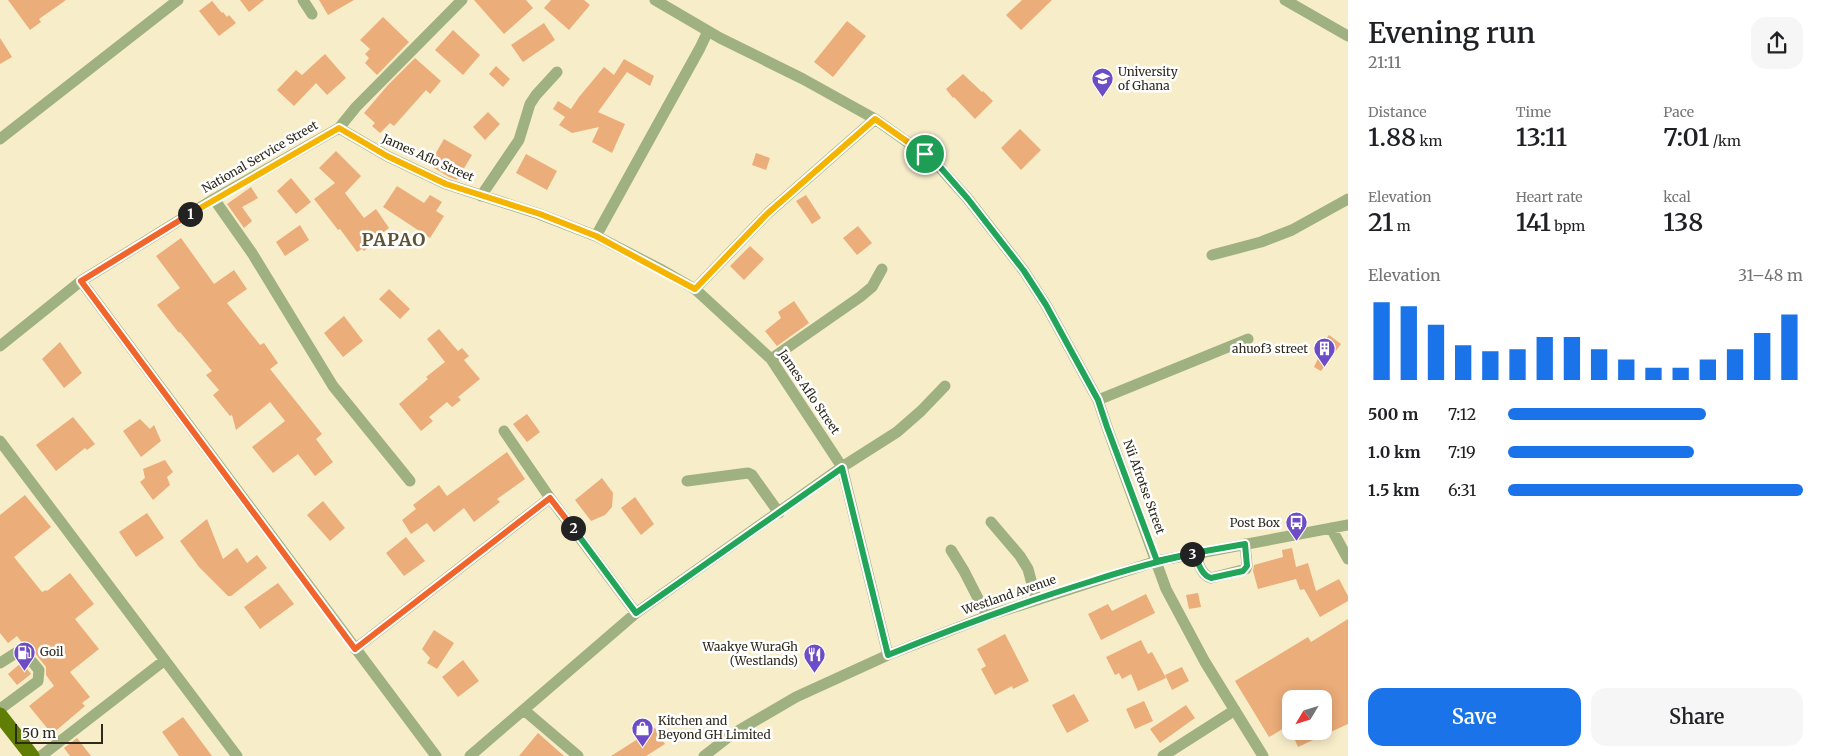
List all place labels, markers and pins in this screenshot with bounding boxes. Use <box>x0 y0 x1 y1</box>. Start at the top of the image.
place label: University of Ghana <box>1118 64 1178 93</box>
school or university icon: University of Ghana <box>1090 67 1114 98</box>
pin <box>904 133 946 175</box>
pin: 1 <box>178 202 202 226</box>
building icon: ahuof3 street <box>1312 337 1336 368</box>
place label: ahuof3 street <box>1232 341 1308 356</box>
bus stop icon: Post Box <box>1284 511 1308 542</box>
place label: Post Box <box>1230 515 1281 530</box>
pin: 2 <box>560 516 586 540</box>
pin: 3 <box>1180 542 1204 566</box>
place label: Waakye WuraGh (Westlands) <box>702 639 798 668</box>
fuel station icon: Goil <box>12 640 36 671</box>
restaurant icon: Waakye WuraGh (Westlands) <box>802 642 826 673</box>
place label: Goil <box>40 644 64 659</box>
place label: Kitchen and Beyond GH Limited <box>658 713 771 742</box>
shop icon: Kitchen and Beyond GH Limited <box>630 716 654 747</box>

